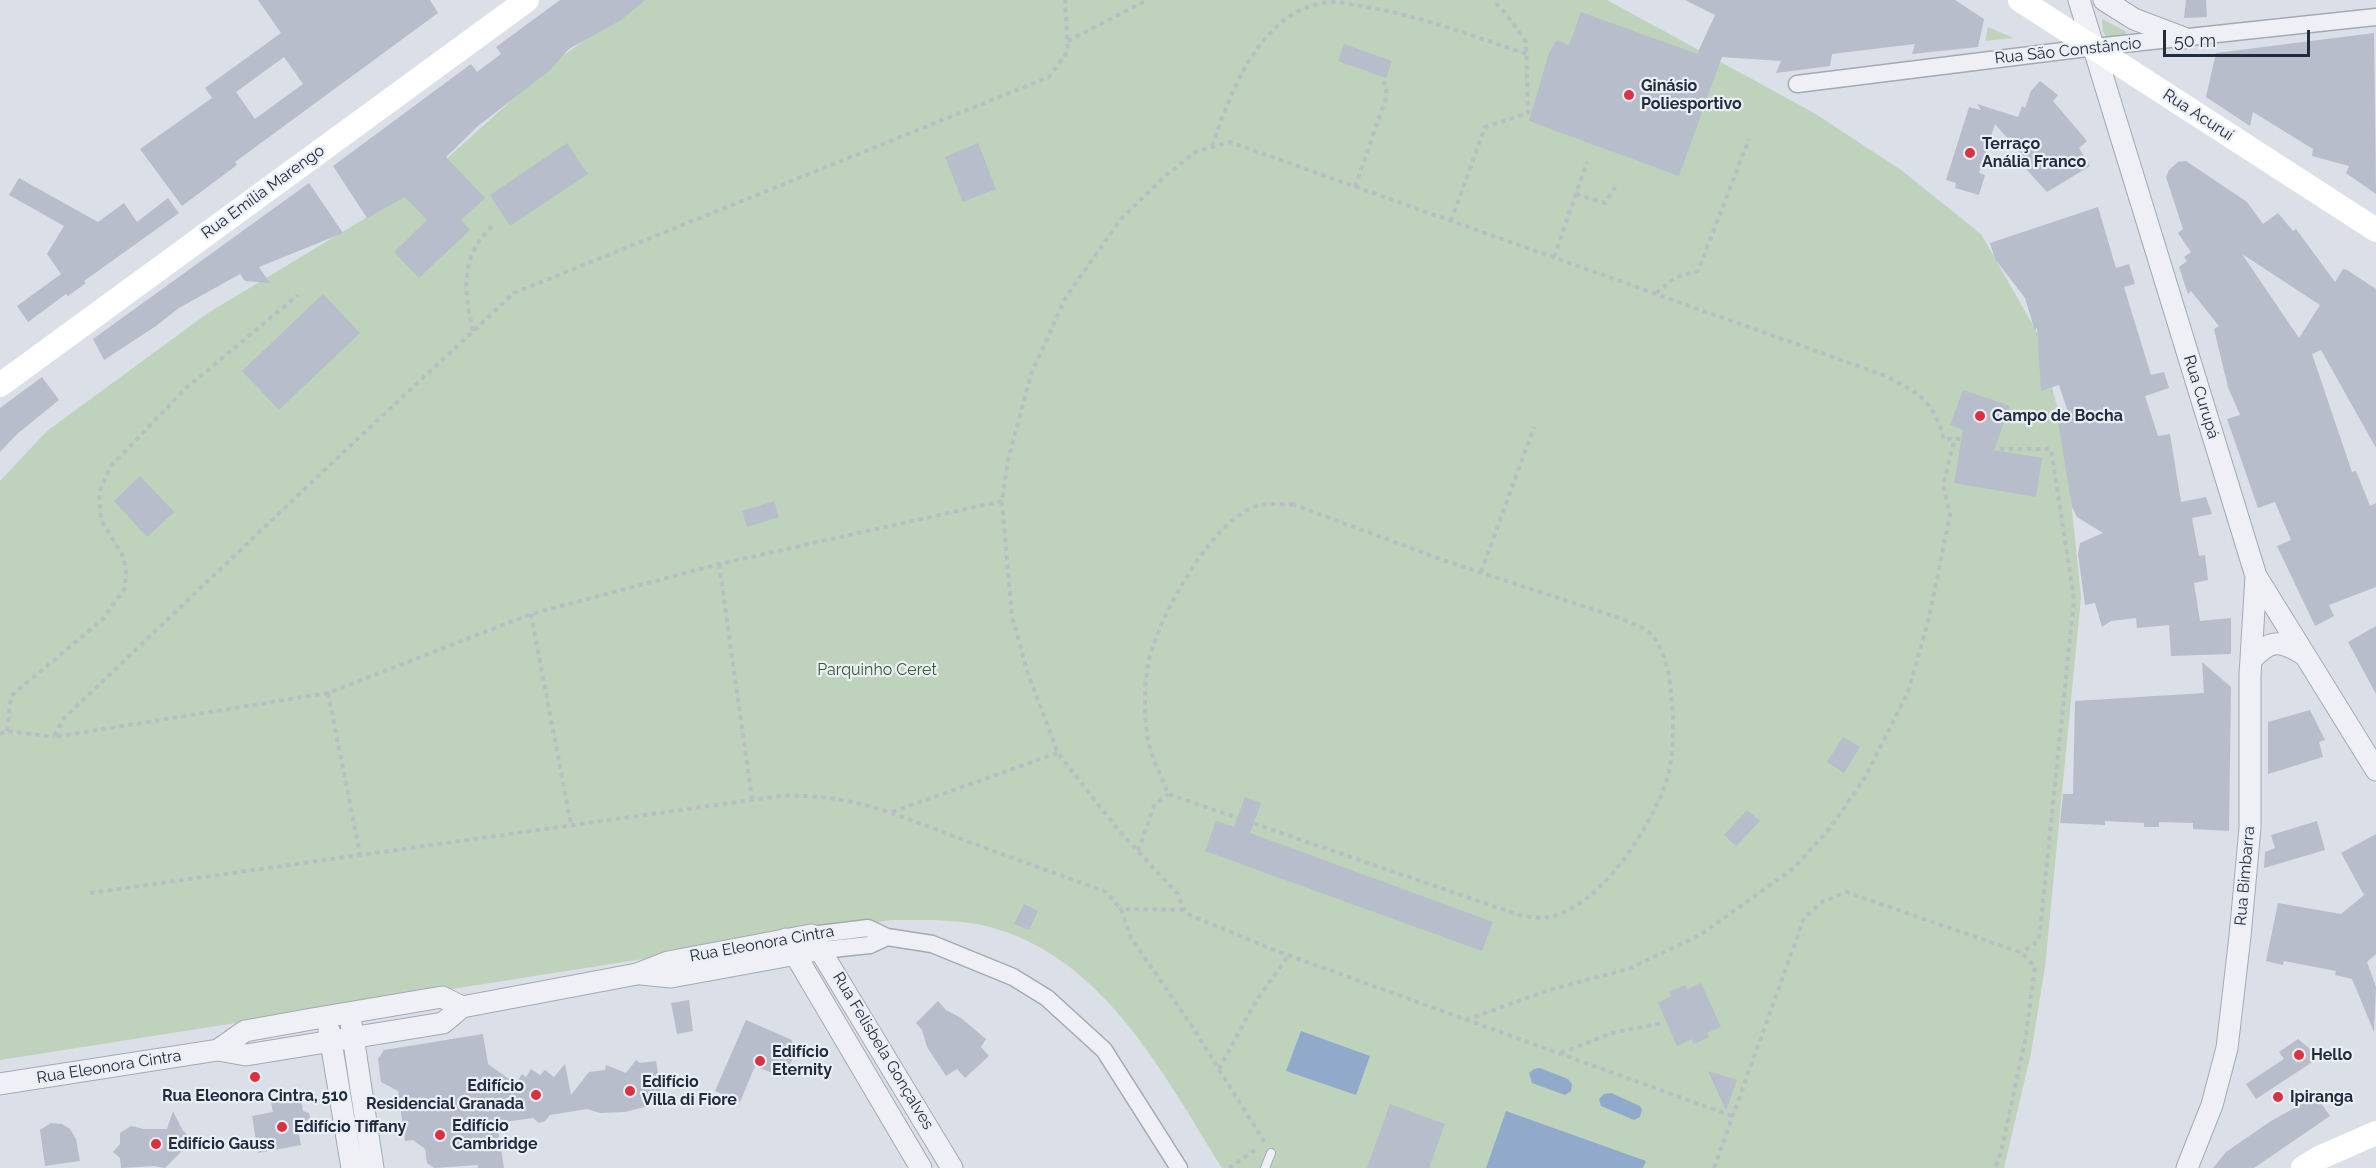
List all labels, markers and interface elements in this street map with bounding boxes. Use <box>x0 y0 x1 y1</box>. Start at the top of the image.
scale bar <box>2166 18 2313 56</box>
text: 50 m <box>2174 30 2216 51</box>
street label: Rua São Constâncio <box>1994 34 2142 68</box>
place label: Ginásio Poliesportivo <box>1641 76 1742 114</box>
street label: Rua Acuruí <box>2159 85 2237 145</box>
marker: Ginásio Poliesportivo <box>1622 88 1636 102</box>
place label: Terraço Anália Franco <box>1982 134 2086 172</box>
street label: Rua Emília Marengo <box>198 141 328 243</box>
marker: Terraço Anália Franco <box>1963 146 1977 160</box>
street label: Rua Curupá <box>2179 353 2223 441</box>
place label: Campo de Bocha <box>1992 406 2123 426</box>
marker: Campo de Bocha <box>1973 409 1987 423</box>
park label: Parquinho Ceret <box>817 660 937 680</box>
street label: Rua Bimbarra <box>2231 825 2259 927</box>
street label: Rua Eleonora Cintra <box>688 922 836 966</box>
street label: Rua Felisbela Gonçalves <box>828 969 938 1133</box>
place label: Edifício Eternity <box>772 1042 832 1080</box>
place label: Hello <box>2311 1045 2352 1065</box>
street label: Rua Eleonora Cintra <box>35 1046 183 1088</box>
marker: Hello <box>2292 1048 2306 1062</box>
marker: Edifício Eternity <box>753 1054 767 1068</box>
marker: Rua Eleonora Cintra, 510 <box>248 1070 262 1084</box>
place label: Edifício Villa di Fiore <box>642 1072 737 1110</box>
place label: Edifício Residencial Granada <box>366 1076 524 1114</box>
marker: Edifício Villa di Fiore <box>623 1084 637 1098</box>
place label: Rua Eleonora Cintra, 510 <box>162 1086 348 1106</box>
place label: Ipiranga <box>2290 1087 2353 1107</box>
marker: Edifício Residencial Granada <box>529 1088 543 1102</box>
marker: Ipiranga <box>2271 1090 2285 1104</box>
place label: Edifício Cambridge <box>452 1116 538 1154</box>
place label: Edifício Tiffany <box>294 1117 406 1137</box>
marker: Edifício Tiffany <box>275 1120 289 1134</box>
marker: Edifício Cambridge <box>433 1128 447 1142</box>
place label: Edifício Gauss <box>168 1134 275 1154</box>
marker: Edifício Gauss <box>149 1137 163 1151</box>

